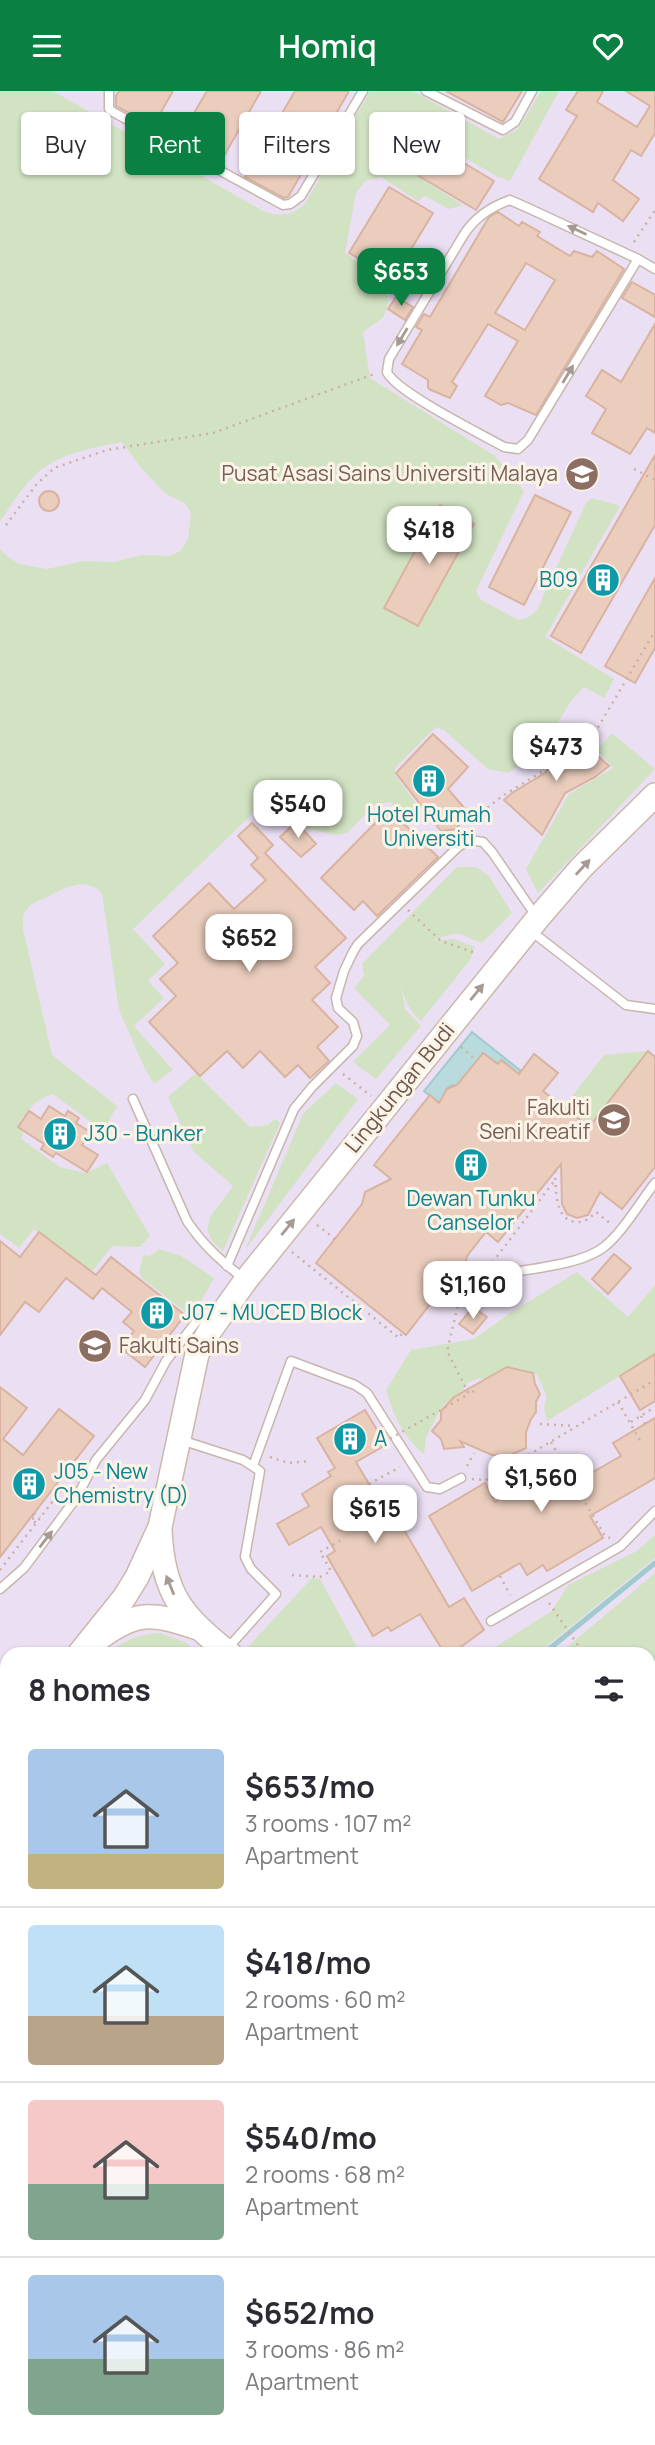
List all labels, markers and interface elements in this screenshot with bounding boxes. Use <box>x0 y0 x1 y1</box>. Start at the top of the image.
text: Homiq <box>278 24 377 68</box>
icon: menu <box>28 27 66 65</box>
icon: heart <box>589 27 627 65</box>
chip: Buy <box>21 112 111 175</box>
chip: Rent <box>125 112 225 175</box>
chip: Filters <box>239 112 355 175</box>
chip: New <box>369 112 465 175</box>
one-way arrow <box>567 225 587 236</box>
pin: $653 <box>360 249 442 308</box>
text: $653 <box>373 255 429 287</box>
one-way arrow <box>395 328 408 347</box>
one-way arrow <box>562 365 574 384</box>
school or university icon: Pusat Asasi Sains Universiti Malaya <box>563 455 601 493</box>
place label: Pusat Asasi Sains Universiti Malaya <box>221 459 558 487</box>
pin: $418 <box>388 507 470 566</box>
text: $418 <box>403 513 455 545</box>
building icon: B09 <box>584 561 622 599</box>
place label: B09 <box>539 565 578 593</box>
pin: $473 <box>515 723 597 783</box>
text: $473 <box>529 730 583 762</box>
building icon: Hotel Rumah Universiti <box>410 762 448 800</box>
pin: $540 <box>257 781 339 840</box>
text: $540 <box>269 787 327 819</box>
place label: Hotel Rumah Universiti <box>367 800 491 852</box>
one-way arrow <box>575 858 591 876</box>
pin: $652 <box>208 915 290 974</box>
text: $652 <box>221 921 277 953</box>
one-way arrow <box>469 984 484 1002</box>
street label: Lingkungan Budi <box>338 1017 460 1158</box>
place label: Fakulti Seni Kreatif <box>479 1093 591 1145</box>
school or university icon: Fakulti Seni Kreatif <box>595 1101 633 1139</box>
building icon: J30 - Bunker <box>41 1115 79 1153</box>
place label: J30 - Bunker <box>84 1119 204 1147</box>
building icon: Dewan Tunku Canselor <box>452 1146 490 1184</box>
place label: Dewan Tunku Canselor <box>406 1184 536 1236</box>
one-way arrow <box>281 1218 296 1236</box>
pin: $1,160 <box>416 1261 530 1321</box>
text: $1,160 <box>439 1268 507 1300</box>
building icon: J07 - MUCED Block <box>138 1294 176 1332</box>
place label: J07 - MUCED Block <box>182 1298 363 1326</box>
school or university icon: Fakulti Sains <box>76 1327 114 1365</box>
place label: Fakulti Sains <box>119 1331 239 1359</box>
building icon: A <box>331 1420 369 1458</box>
place label: A <box>374 1424 387 1452</box>
pin: $1,560 <box>484 1455 598 1514</box>
place label: J05 - New Chemistry (D) <box>54 1457 189 1509</box>
text: $1,560 <box>504 1461 578 1493</box>
building icon: J05 - New Chemistry (D) <box>10 1465 48 1503</box>
pin: $615 <box>334 1485 416 1545</box>
text: $615 <box>349 1492 401 1524</box>
one-way arrow <box>38 1530 52 1548</box>
one-way arrow <box>164 1575 175 1596</box>
text: 8 homes <box>28 1669 151 1710</box>
icon: filters <box>590 1670 628 1708</box>
text: $653/mo <box>245 1766 375 1807</box>
icon: home <box>84 1777 168 1861</box>
text: 3 rooms · 107 m² <box>245 1807 411 1839</box>
text: Apartment <box>245 1839 359 1871</box>
text: $418/mo <box>245 1942 371 1983</box>
icon: home <box>84 1953 168 2037</box>
text: 2 rooms · 60 m² <box>245 1983 406 2015</box>
text: Apartment <box>245 2015 359 2047</box>
text: $540/mo <box>245 2117 377 2158</box>
icon: home <box>84 2128 168 2212</box>
text: 2 rooms · 68 m² <box>245 2158 405 2190</box>
text: Apartment <box>245 2190 359 2222</box>
text: $652/mo <box>245 2292 375 2333</box>
icon: home <box>84 2303 168 2387</box>
text: 3 rooms · 86 m² <box>245 2333 405 2365</box>
text: Apartment <box>245 2365 359 2397</box>

